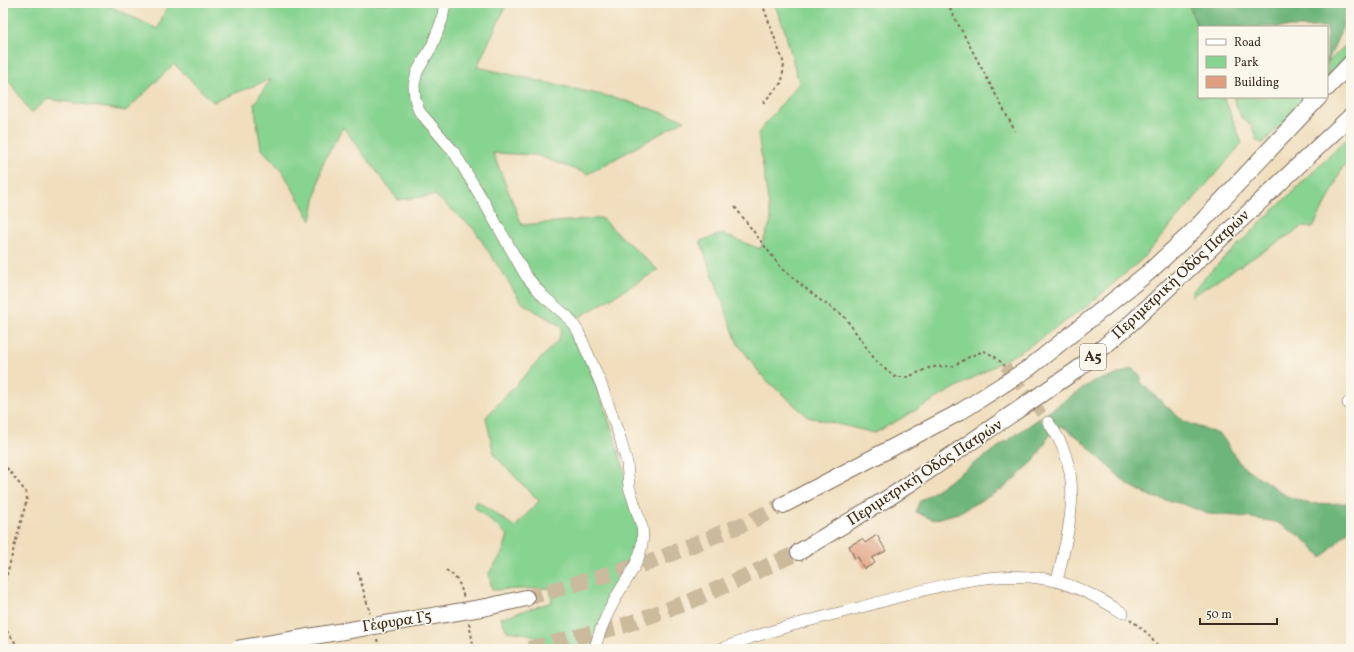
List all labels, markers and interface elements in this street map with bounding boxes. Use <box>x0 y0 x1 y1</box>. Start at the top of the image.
legend <box>1198 26 1328 98</box>
text: Road <box>1234 35 1261 51</box>
text: Park <box>1234 55 1259 71</box>
text: Building <box>1234 75 1279 91</box>
street label: Περιμετρική Οδός Πατρών <box>1107 205 1255 345</box>
road number: Α5 <box>1080 344 1106 370</box>
street label: Περιμετρική Οδός Πατρών <box>843 414 1007 532</box>
scale bar <box>1200 600 1277 626</box>
street label: Γέφυρα Γ5 <box>361 606 433 638</box>
text: 50 m <box>1206 607 1232 623</box>

